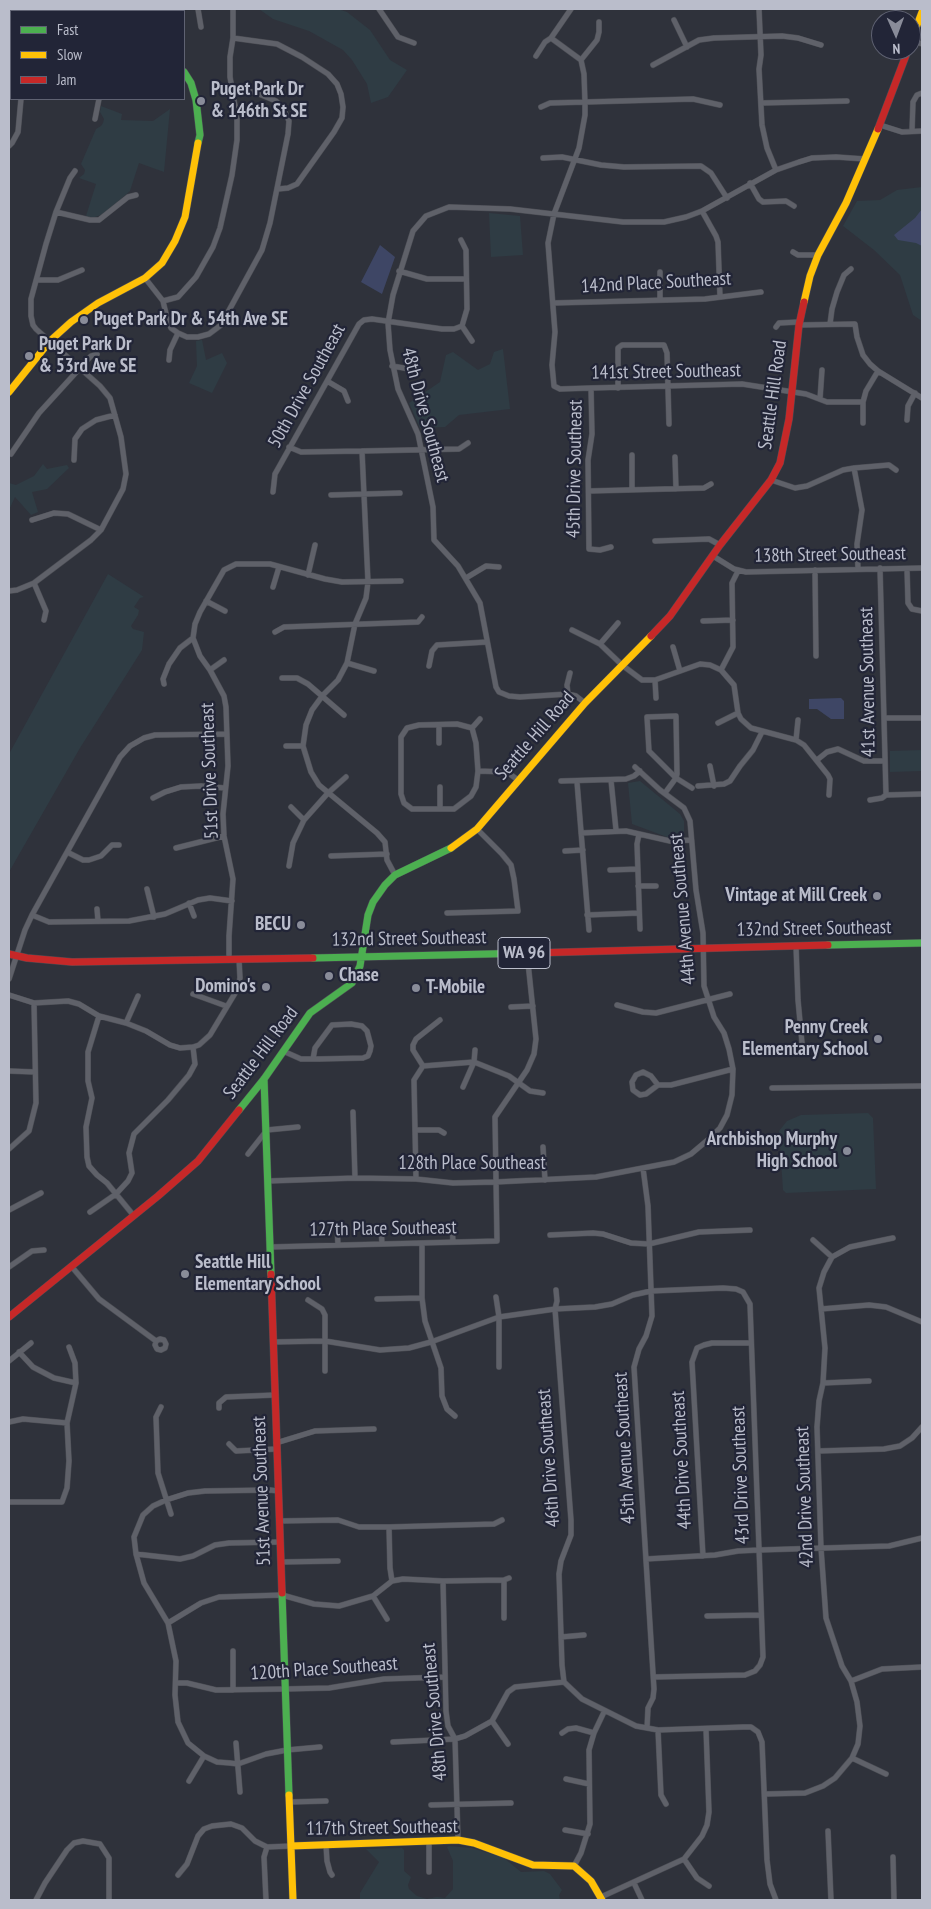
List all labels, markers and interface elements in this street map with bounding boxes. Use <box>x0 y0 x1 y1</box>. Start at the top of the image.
legend <box>10 10 185 100</box>
north arrow <box>871 10 921 60</box>
text: Fast <box>57 20 78 39</box>
text: N <box>892 40 901 58</box>
text: Slow <box>57 45 82 64</box>
text: Jam <box>57 70 76 89</box>
place label: Puget Park Dr & 146th St SE <box>211 79 307 123</box>
marker: Puget Park Dr & 146th St SE <box>195 95 207 107</box>
street label: 142nd Place Southeast <box>580 268 732 298</box>
place label: Puget Park Dr & 54th Ave SE <box>94 309 288 331</box>
marker: Puget Park Dr & 54th Ave SE <box>78 314 90 326</box>
street label: 50th Drive Southeast <box>263 320 351 452</box>
place label: Puget Park Dr & 53rd Ave SE <box>39 334 136 378</box>
street label: Seattle Hill Road <box>754 339 792 451</box>
street label: 48th Drive Southeast <box>396 345 454 485</box>
marker: Puget Park Dr & 53rd Ave SE <box>23 350 35 362</box>
street label: 141st Street Southeast <box>591 359 741 385</box>
street label: 45th Drive Southeast <box>562 400 588 538</box>
street label: 138th Street Southeast <box>754 542 906 568</box>
street label: 41st Avenue Southeast <box>855 607 881 757</box>
street label: Seattle Hill Road <box>490 687 580 785</box>
street label: 51st Drive Southeast <box>196 702 224 840</box>
street label: 44th Avenue Southeast <box>665 832 701 986</box>
place label: Vintage at Mill Creek <box>725 885 867 907</box>
marker: Vintage at Mill Creek <box>871 890 883 902</box>
place label: BECU <box>255 914 291 936</box>
street label: 132nd Street Southeast <box>736 916 892 942</box>
marker: BECU <box>295 919 307 931</box>
street label: 132nd Street Southeast <box>331 926 487 952</box>
road number: WA 96 <box>498 938 550 968</box>
place label: Chase <box>339 965 379 987</box>
marker: Chase <box>323 970 335 982</box>
place label: Domino's <box>195 976 256 998</box>
place label: T-Mobile <box>426 977 485 999</box>
marker: Domino's <box>260 981 272 993</box>
marker: T-Mobile <box>410 982 422 994</box>
street label: Seattle Hill Road <box>219 1002 303 1104</box>
place label: Penny Creek Elementary School <box>742 1017 868 1061</box>
marker: Penny Creek Elementary School <box>872 1033 884 1045</box>
place label: Archbishop Murphy High School <box>707 1129 837 1173</box>
marker: Archbishop Murphy High School <box>841 1145 853 1157</box>
street label: 128th Place Southeast <box>398 1153 546 1175</box>
street label: 127th Place Southeast <box>309 1216 457 1242</box>
place label: Seattle Hill Elementary School <box>195 1252 321 1296</box>
marker: Seattle Hill Elementary School <box>179 1268 191 1280</box>
street label: 45th Avenue Southeast <box>610 1371 640 1525</box>
street label: 46th Drive Southeast <box>533 1388 565 1528</box>
street label: 44th Drive Southeast <box>667 1390 697 1530</box>
street label: 43rd Drive Southeast <box>727 1405 755 1545</box>
street label: 51st Avenue Southeast <box>248 1416 276 1566</box>
street label: 42nd Drive Southeast <box>791 1426 819 1568</box>
street label: 48th Drive Southeast <box>418 1642 452 1782</box>
street label: 120th Place Southeast <box>250 1652 398 1686</box>
street label: 117th Street Southeast <box>306 1815 458 1841</box>

